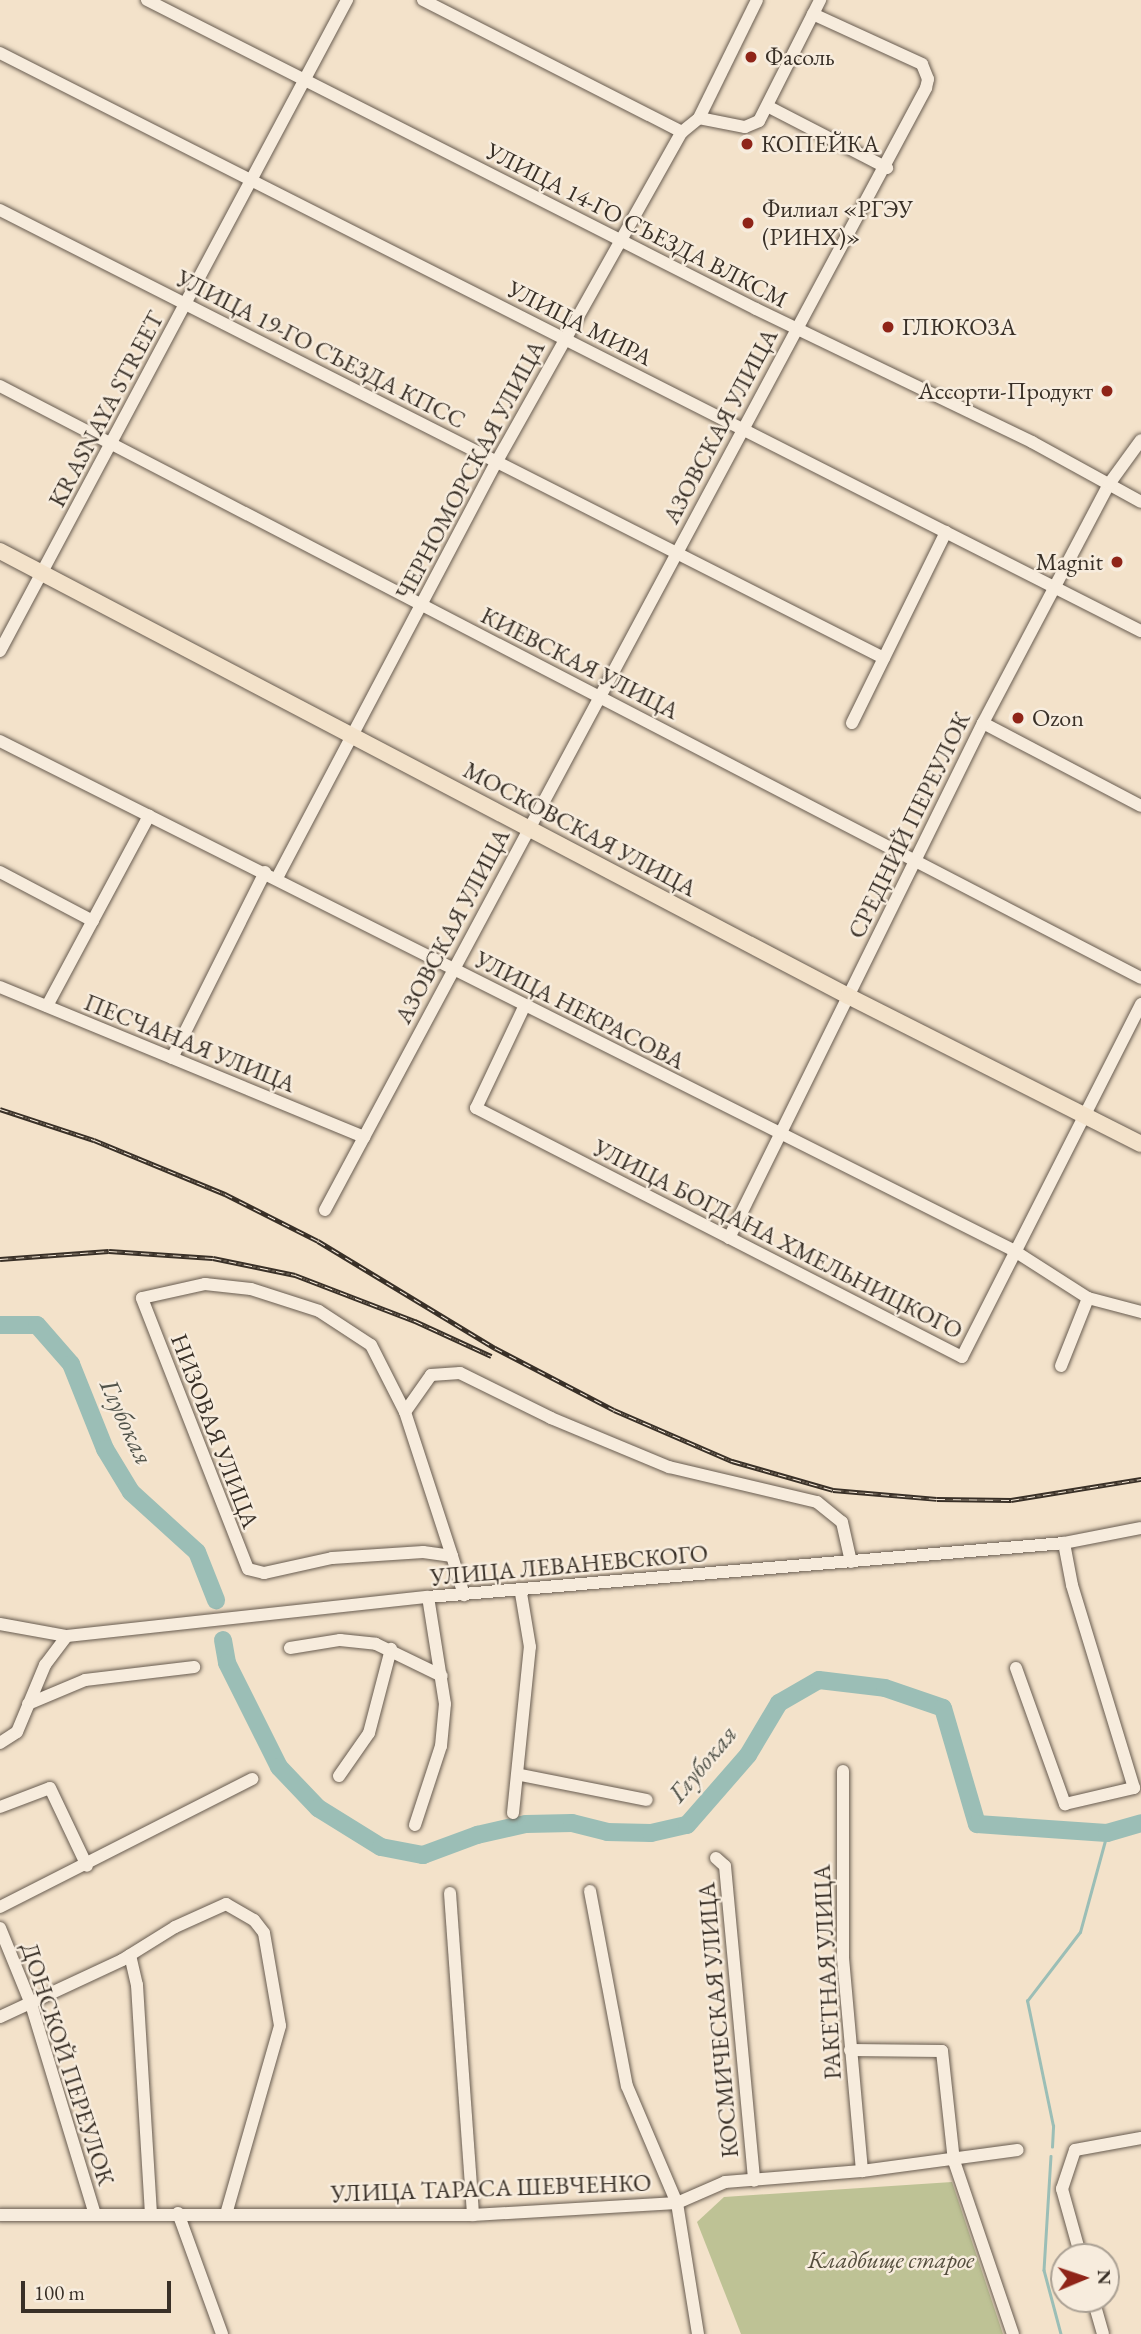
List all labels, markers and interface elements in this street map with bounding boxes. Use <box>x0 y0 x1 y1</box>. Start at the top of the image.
place label: Фасоль <box>765 43 835 71</box>
marker: Фасоль <box>743 49 759 65</box>
place label: КОПЕЙКА <box>761 130 879 158</box>
street label: УЛИЦА 14-ГО СЪЕЗДА ВЛКСМ <box>481 136 793 314</box>
marker: КОПЕЙКА <box>739 136 755 152</box>
place label: Филиал «РГЭУ (РИНХ)» <box>762 195 913 251</box>
marker: Филиал «РГЭУ (РИНХ)» <box>740 215 756 231</box>
street label: УЛИЦА 19-ГО СЪЕЗДА КПСС <box>172 263 470 435</box>
street label: УЛИЦА МИРА <box>503 274 657 372</box>
street label: KRASNAYA STREET <box>42 306 170 512</box>
place label: ГЛЮКОЗА <box>902 313 1016 341</box>
marker: ГЛЮКОЗА <box>880 319 896 335</box>
street label: АЗОВСКАЯ УЛИЦА <box>656 323 784 529</box>
street label: ЧЕРНОМОРСКАЯ УЛИЦА <box>389 335 551 605</box>
place label: Ассорти-Продукт <box>918 377 1093 405</box>
marker: Ассорти-Продукт <box>1099 383 1115 399</box>
place label: Magnit <box>1036 548 1103 576</box>
marker: Magnit <box>1109 554 1125 570</box>
street label: КИЕВСКАЯ УЛИЦА <box>476 601 684 725</box>
place label: Ozon <box>1032 704 1084 732</box>
street label: СРЕДНИЙ ПЕРЕУЛОК <box>842 707 976 943</box>
marker: Ozon <box>1010 710 1026 726</box>
street label: МОСКОВСКАЯ УЛИЦА <box>459 755 701 903</box>
street label: АЗОВСКАЯ УЛИЦА <box>388 823 516 1029</box>
street label: УЛИЦА НЕКРАСОВА <box>470 945 690 1075</box>
street label: ПЕСЧАНАЯ УЛИЦА <box>80 987 300 1099</box>
street label: УЛИЦА БОГДАНА ХМЕЛЬНИЦКОГО <box>588 1133 968 1345</box>
street label: НИЗОВАЯ УЛИЦА <box>165 1330 265 1532</box>
water label: Глубокая <box>93 1374 159 1470</box>
street label: УЛИЦА ЛЕВАНЕВСКОГО <box>429 1539 709 1591</box>
water label: Глубокая <box>662 1719 744 1809</box>
street label: РАКЕТНАЯ УЛИЦА <box>807 1864 847 2080</box>
street label: КОСМИЧЕСКАЯ УЛИЦА <box>692 1881 744 2159</box>
street label: ДОНСКОЙ ПЕРЕУЛОК <box>15 1939 121 2189</box>
street label: УЛИЦА ТАРАСА ШЕВЧЕНКО <box>330 2168 652 2208</box>
north arrow <box>1050 2243 1120 2313</box>
park label: Кладбище старое <box>808 2246 974 2274</box>
scale bar <box>24 2268 175 2312</box>
text: N <box>1092 2269 1117 2285</box>
text: 100 m <box>34 2279 85 2306</box>

